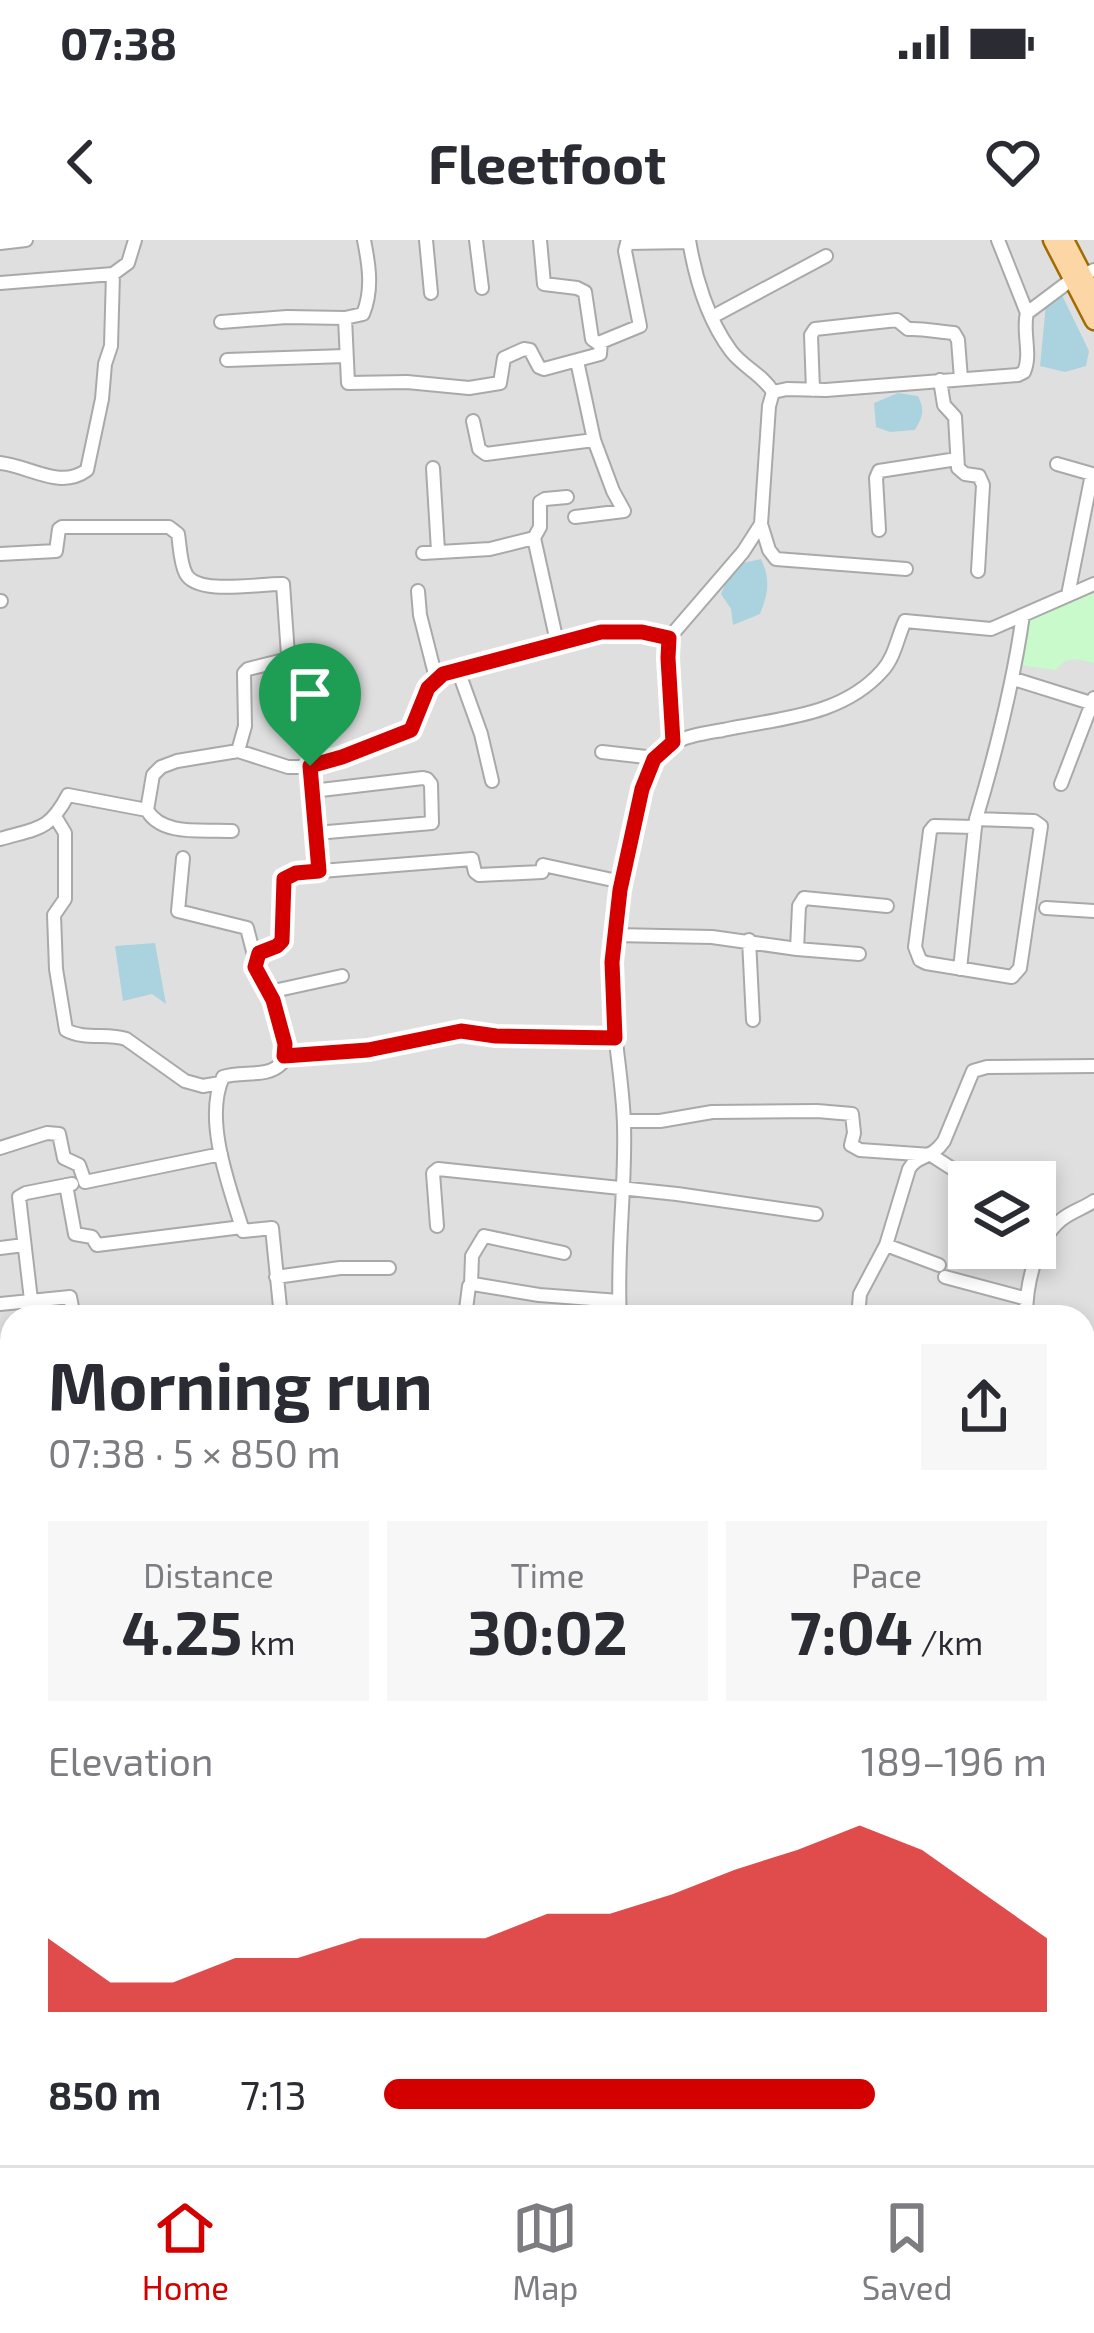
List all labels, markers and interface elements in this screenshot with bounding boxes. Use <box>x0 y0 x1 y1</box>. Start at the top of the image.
text: 07:38 <box>60 15 177 69</box>
icon: back <box>48 129 114 195</box>
icon: heart <box>980 129 1046 195</box>
text: Fleetfoot <box>428 130 666 195</box>
pin <box>259 643 361 766</box>
icon: arrive <box>277 661 343 727</box>
map controls <box>948 1161 1056 1269</box>
button: layers <box>948 1161 1056 1269</box>
text: Morning run <box>48 1344 433 1423</box>
button: share <box>921 1344 1047 1470</box>
text: 07:38 · 5 × 850 m <box>48 1429 341 1476</box>
text: Distance <box>143 1555 274 1595</box>
text: Time <box>511 1555 585 1595</box>
text: Pace <box>851 1555 922 1595</box>
text: 4.25 <box>122 1595 242 1667</box>
text: 30:02 <box>467 1595 628 1667</box>
text: 7:04 <box>790 1595 913 1667</box>
text: km <box>242 1622 295 1662</box>
text: /km <box>913 1622 983 1662</box>
text: Elevation <box>48 1737 213 1784</box>
text: 189–196 m <box>861 1737 1047 1784</box>
text: 850 m <box>48 2071 161 2118</box>
text: 7:13 <box>240 2071 306 2118</box>
tab: Home <box>142 2195 229 2307</box>
tab: Map <box>512 2195 579 2307</box>
tab: Saved <box>862 2195 952 2307</box>

